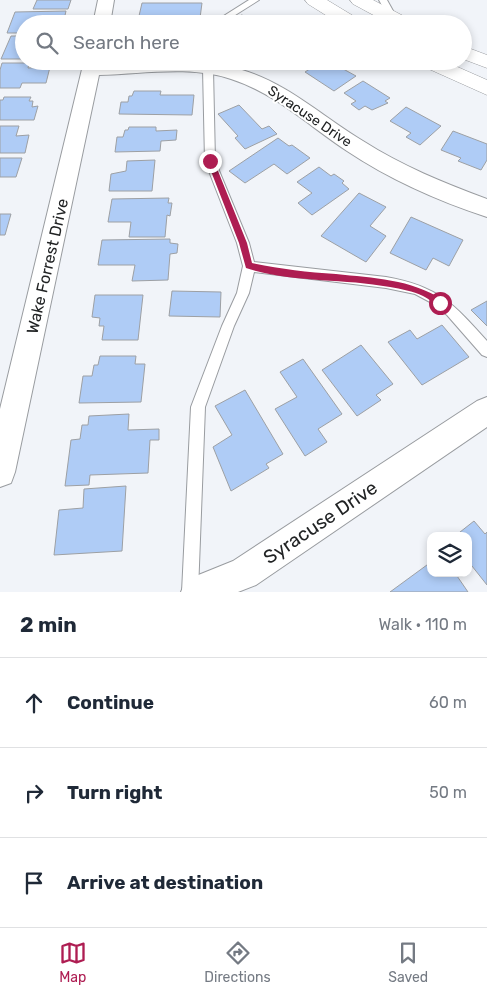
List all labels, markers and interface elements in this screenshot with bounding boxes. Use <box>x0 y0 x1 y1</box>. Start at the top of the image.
search box <box>15 15 472 70</box>
icon: search <box>33 29 61 57</box>
text: Search here <box>73 31 180 54</box>
street label: Syracuse Drive <box>264 82 355 151</box>
route end <box>199 150 222 173</box>
street label: Wake Forrest Drive <box>23 197 72 336</box>
route start <box>429 292 452 315</box>
street label: Syracuse Drive <box>259 476 382 569</box>
map controls <box>427 532 472 577</box>
button: layers <box>427 532 472 577</box>
text: 2 min <box>20 612 77 637</box>
text: Walk · 110 m <box>379 615 467 634</box>
icon: ahead <box>20 689 48 717</box>
text: Continue <box>67 691 154 714</box>
text: 60 m <box>429 693 467 712</box>
icon: right <box>20 779 48 807</box>
text: Turn right <box>67 781 162 804</box>
text: 50 m <box>429 783 467 802</box>
icon: arrive <box>20 869 48 897</box>
text: Arrive at destination <box>67 871 263 894</box>
tab: Map <box>59 939 87 986</box>
tab: Directions <box>204 939 271 986</box>
tab: Saved <box>388 939 428 986</box>

